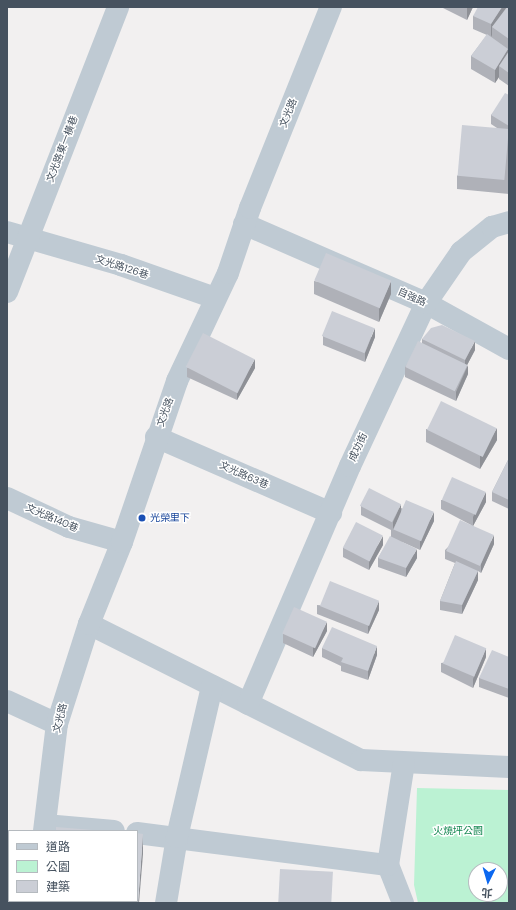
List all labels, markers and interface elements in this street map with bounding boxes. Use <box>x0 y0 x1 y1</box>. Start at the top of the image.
street label: 文光路 <box>277 97 299 129</box>
street label: 文光路東一橫巷 <box>44 114 80 184</box>
street label: 文光路126巷 <box>94 253 150 281</box>
street label: 自強路 <box>396 285 428 309</box>
street label: 文光路 <box>154 396 176 428</box>
street label: 成功街 <box>346 431 370 463</box>
street label: 文光路63巷 <box>218 459 270 491</box>
street label: 文光路140巷 <box>24 502 80 534</box>
place label: 光榮里下 <box>150 512 190 524</box>
marker: 光榮里下 <box>137 513 147 523</box>
street label: 文光路 <box>51 702 69 734</box>
park label: 火燒坪公園 <box>433 825 483 837</box>
legend <box>8 830 138 902</box>
text: 道路 <box>46 839 70 855</box>
text: 公園 <box>46 859 70 875</box>
north arrow <box>468 862 508 902</box>
text: 建築 <box>46 879 70 895</box>
text: 北 <box>481 886 493 900</box>

